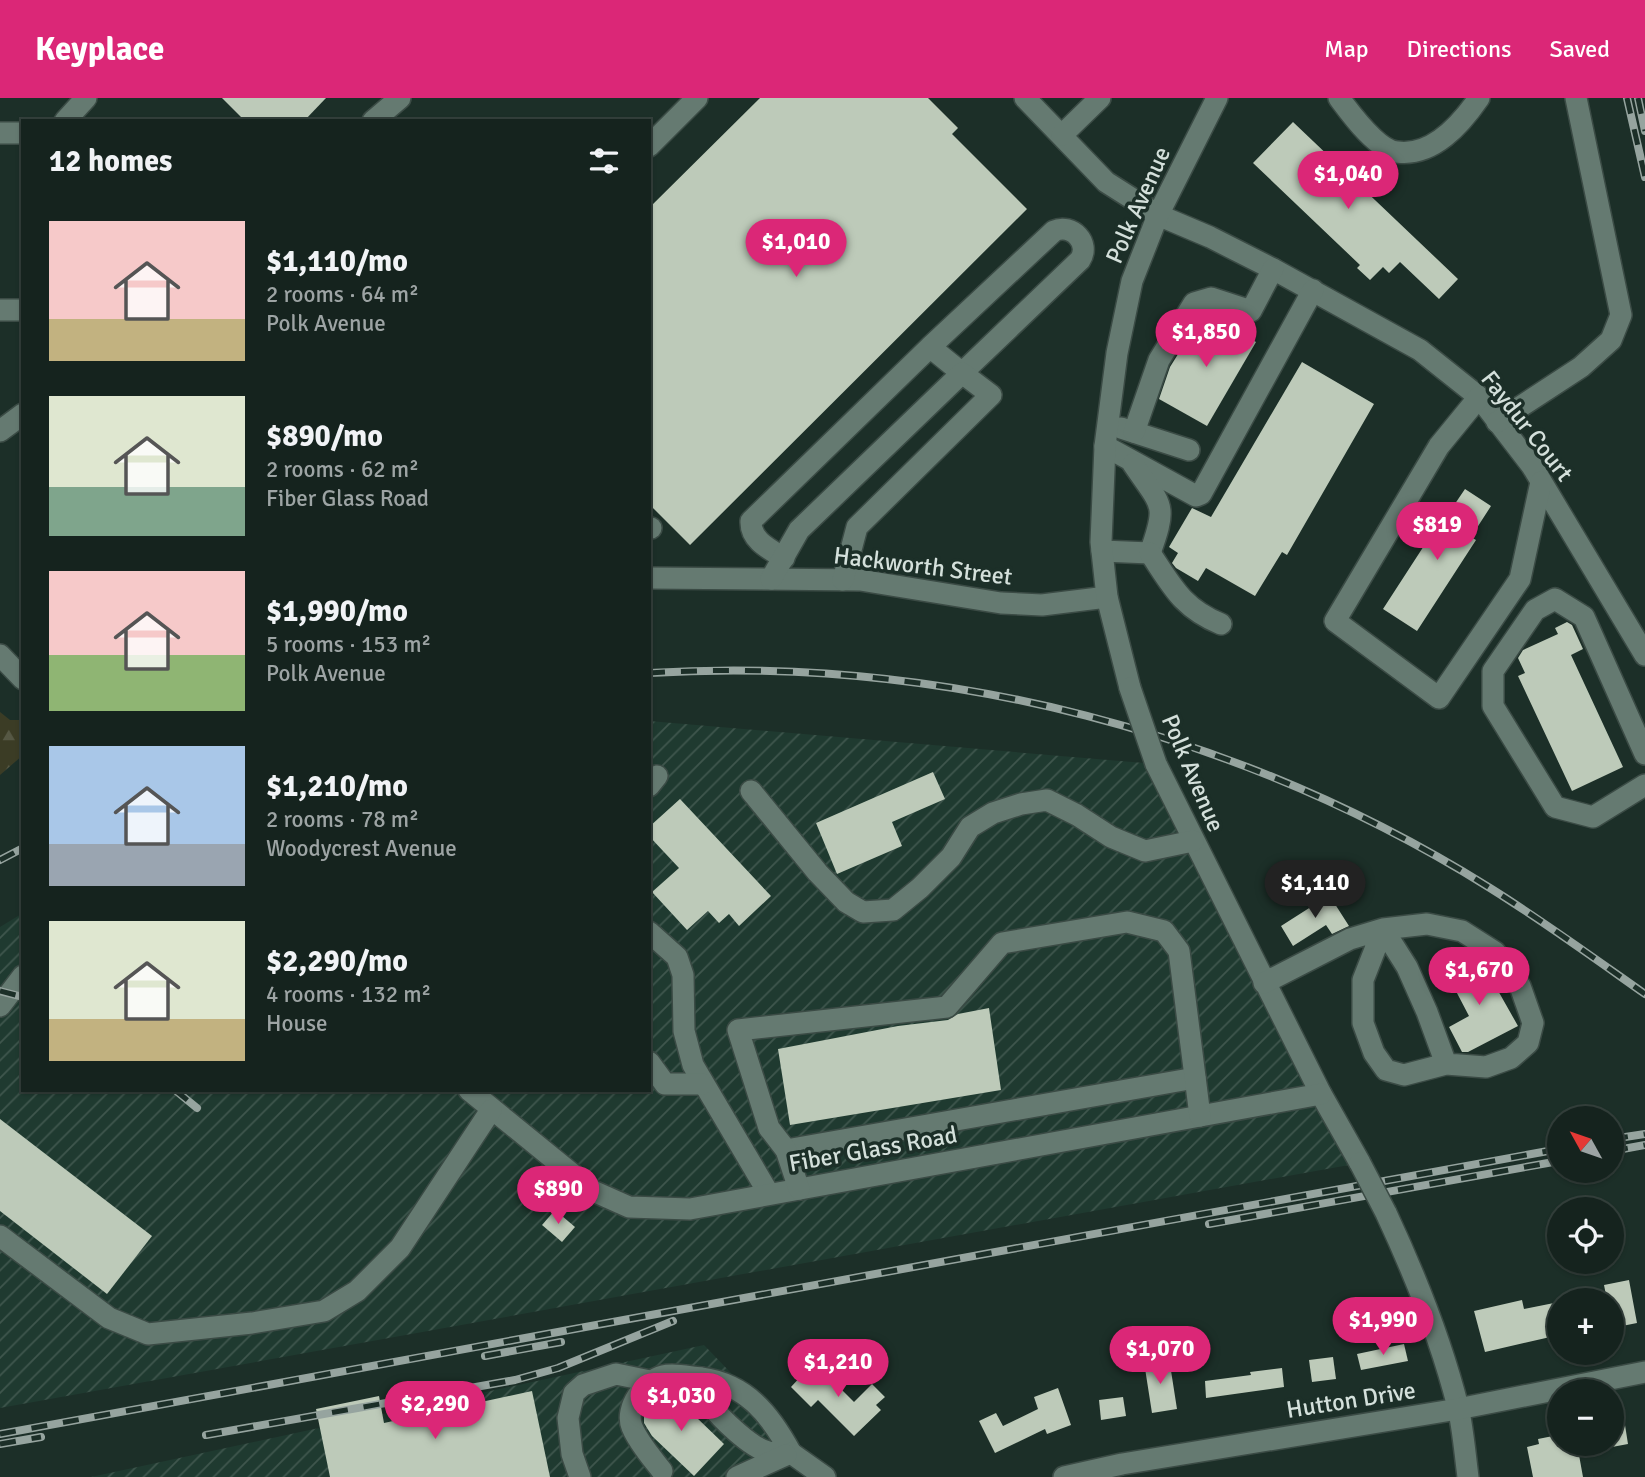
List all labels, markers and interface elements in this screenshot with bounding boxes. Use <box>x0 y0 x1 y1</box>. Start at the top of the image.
text: Keyplace <box>35 29 164 70</box>
text: Map <box>1324 34 1369 64</box>
text: Directions <box>1407 34 1512 64</box>
text: Saved <box>1550 34 1610 64</box>
icon: filters <box>585 142 623 180</box>
street label: Polk Avenue <box>1099 142 1177 268</box>
text: 12 homes <box>49 143 172 180</box>
pin: $1,040 <box>1291 152 1405 211</box>
text: $1,040 <box>1314 159 1382 188</box>
pin: $1,010 <box>739 220 853 279</box>
text: $1,010 <box>762 227 830 256</box>
text: $1,110/mo <box>266 243 408 280</box>
icon: home <box>105 249 189 333</box>
text: 2 rooms · 64 m² <box>266 280 419 309</box>
text: Polk Avenue <box>266 309 386 338</box>
pin: $1,850 <box>1149 310 1263 369</box>
text: $1,850 <box>1172 317 1240 346</box>
street label: Faydur Court <box>1474 365 1580 487</box>
text: $890/mo <box>266 418 383 455</box>
icon: home <box>105 424 189 508</box>
text: 2 rooms · 62 m² <box>266 455 419 484</box>
text: Fiber Glass Road <box>266 484 429 513</box>
pin: $819 <box>1396 503 1478 562</box>
text: $819 <box>1412 510 1462 539</box>
street label: Hackworth Street <box>832 540 1014 592</box>
text: $1,990/mo <box>266 593 408 630</box>
icon: home <box>105 599 189 683</box>
text: 5 rooms · 153 m² <box>266 630 431 659</box>
text: Polk Avenue <box>266 659 386 688</box>
street label: Polk Avenue <box>1155 710 1231 836</box>
text: $1,210/mo <box>266 768 408 805</box>
icon: home <box>105 774 189 858</box>
text: 2 rooms · 78 m² <box>266 805 419 834</box>
text: Woodycrest Avenue <box>266 834 457 863</box>
pin: $1,110 <box>1258 860 1372 920</box>
text: $1,110 <box>1281 868 1349 897</box>
text: $2,290/mo <box>266 943 408 980</box>
pin: $1,670 <box>1422 948 1536 1007</box>
icon: home <box>105 949 189 1033</box>
text: $1,670 <box>1445 955 1513 984</box>
text: 4 rooms · 132 m² <box>266 980 431 1009</box>
text: House <box>266 1009 328 1038</box>
north arrow <box>1547 1106 1624 1183</box>
map controls <box>1547 1106 1624 1456</box>
street label: Fiber Glass Road <box>787 1119 959 1179</box>
pin: $890 <box>517 1166 599 1226</box>
text: $890 <box>533 1174 583 1203</box>
button: locate <box>1547 1197 1624 1274</box>
button: + <box>1547 1288 1624 1365</box>
pin: $1,990 <box>1326 1298 1440 1357</box>
text: $1,990 <box>1349 1305 1417 1334</box>
pin: $1,070 <box>1103 1326 1217 1386</box>
text: $1,070 <box>1126 1334 1194 1363</box>
pin: $1,210 <box>781 1340 895 1399</box>
text: $1,210 <box>804 1347 872 1376</box>
pin: $1,030 <box>624 1374 738 1433</box>
street label: Hutton Drive <box>1284 1375 1418 1425</box>
button: − <box>1547 1379 1624 1456</box>
text: $1,030 <box>647 1381 715 1410</box>
pin: $2,290 <box>378 1382 492 1441</box>
text: $2,290 <box>401 1389 469 1418</box>

